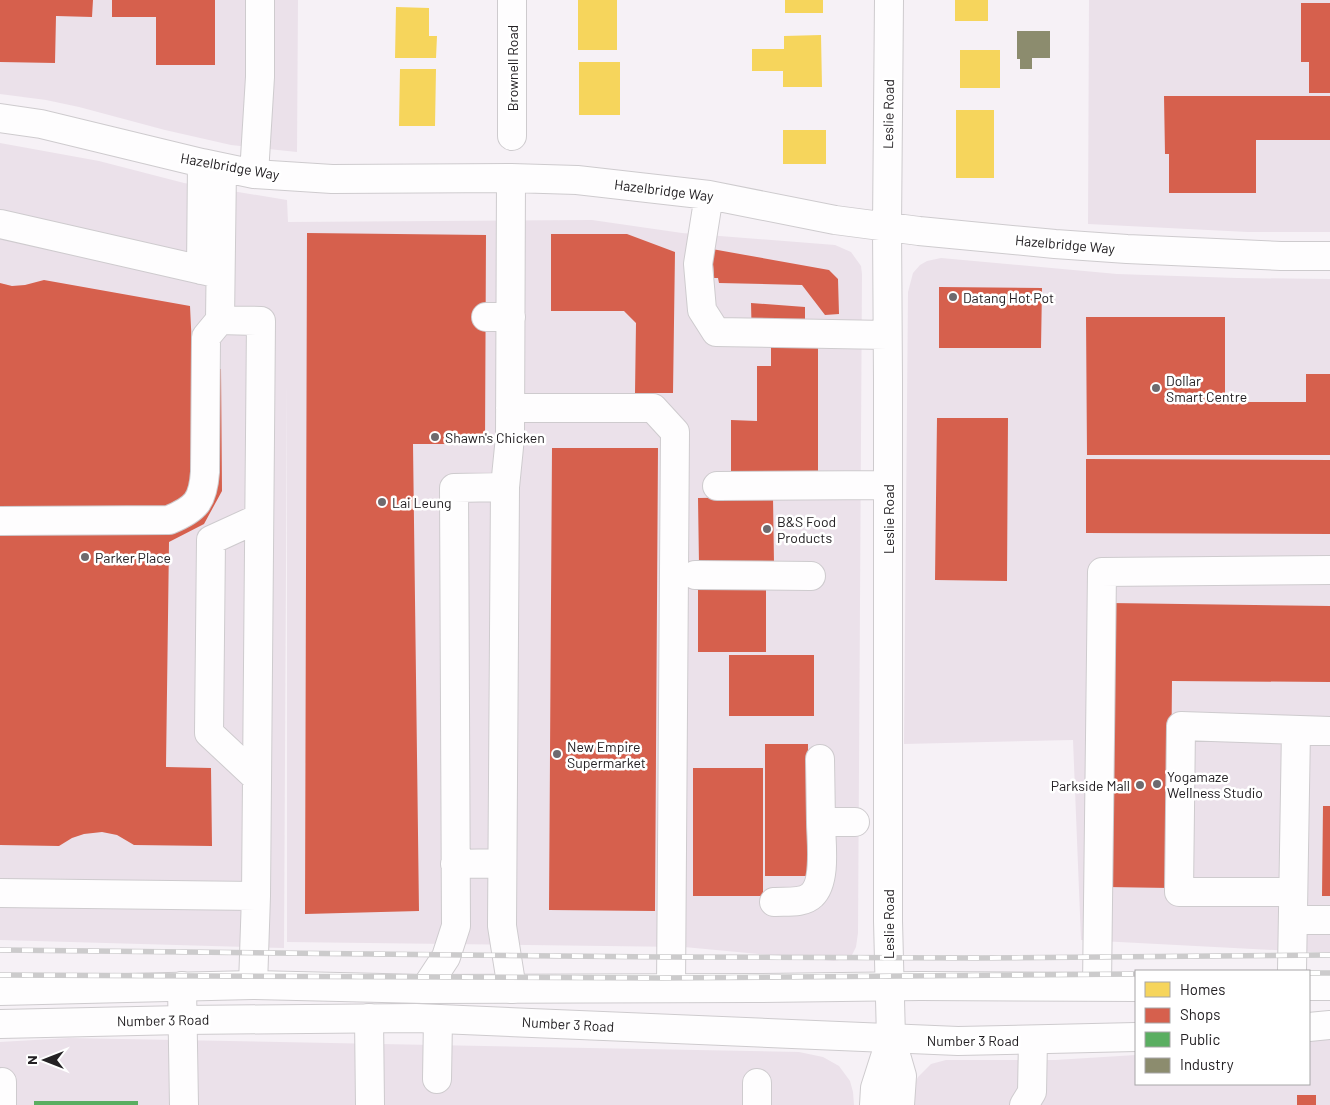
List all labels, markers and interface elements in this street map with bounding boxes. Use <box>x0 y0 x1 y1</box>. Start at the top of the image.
street label: Brownell Road <box>504 25 521 111</box>
street label: Leslie Road <box>879 79 897 149</box>
street label: Hazelbridge Way <box>179 149 281 183</box>
street label: Hazelbridge Way <box>613 175 715 205</box>
street label: Hazelbridge Way <box>1014 231 1116 257</box>
place label: Datang Hot Pot <box>963 289 1054 306</box>
marker: Datang Hot Pot <box>947 291 959 303</box>
place label: Dollar Smart Centre <box>1166 372 1247 405</box>
marker: Dollar Smart Centre <box>1150 382 1162 394</box>
place label: Shawn's Chicken <box>445 429 545 446</box>
marker: Shawn's Chicken <box>429 431 441 443</box>
street label: Leslie Road <box>880 484 897 554</box>
place label: Lai Leung <box>392 494 451 511</box>
marker: Lai Leung <box>376 496 388 508</box>
place label: B&S Food Products <box>777 513 836 546</box>
marker: B&S Food Products <box>761 523 773 535</box>
place label: Parker Place <box>95 549 171 566</box>
marker: Parker Place <box>79 551 91 563</box>
place label: New Empire Supermarket <box>567 738 646 771</box>
marker: New Empire Supermarket <box>551 748 563 760</box>
place label: Yogamaze Wellness Studio <box>1167 768 1263 801</box>
place label: Parkside Mall <box>1051 777 1130 794</box>
marker: Yogamaze Wellness Studio <box>1151 778 1163 790</box>
marker: Parkside Mall <box>1134 779 1146 791</box>
street label: Leslie Road <box>880 889 897 959</box>
legend <box>1135 970 1310 1085</box>
text: Homes <box>1180 980 1225 998</box>
text: Shops <box>1180 1005 1220 1023</box>
street label: Number 3 Road <box>117 1011 209 1029</box>
street label: Number 3 Road <box>521 1013 615 1035</box>
text: Public <box>1180 1030 1220 1048</box>
street label: Number 3 Road <box>927 1032 1019 1049</box>
north arrow <box>20 1035 70 1085</box>
text: N <box>23 1055 40 1065</box>
text: Industry <box>1180 1055 1234 1073</box>

